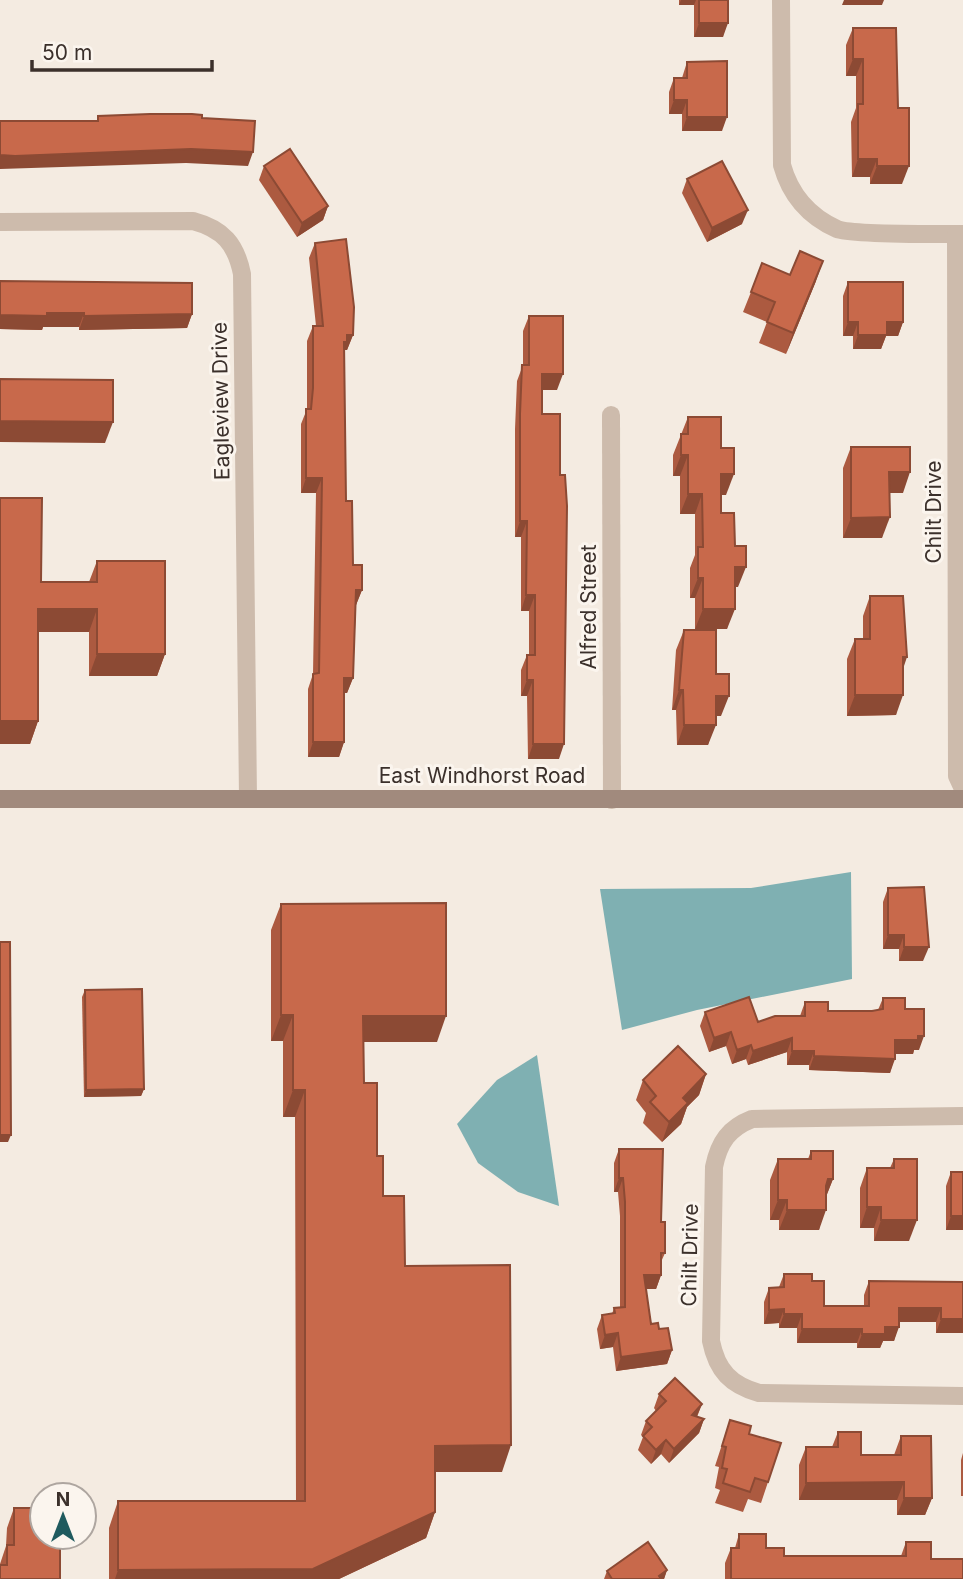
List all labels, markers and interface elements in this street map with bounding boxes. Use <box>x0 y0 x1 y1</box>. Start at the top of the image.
scale bar <box>32 28 212 72</box>
text: 50 m <box>42 40 92 65</box>
street label: Eagleview Drive <box>207 322 234 480</box>
street label: Chilt Drive <box>921 460 946 564</box>
street label: Alfred Street <box>576 544 601 670</box>
street label: East Windhorst Road <box>379 763 585 788</box>
street label: Chilt Drive <box>676 1203 703 1307</box>
north arrow <box>28 1481 98 1551</box>
text: N <box>56 1488 70 1511</box>

